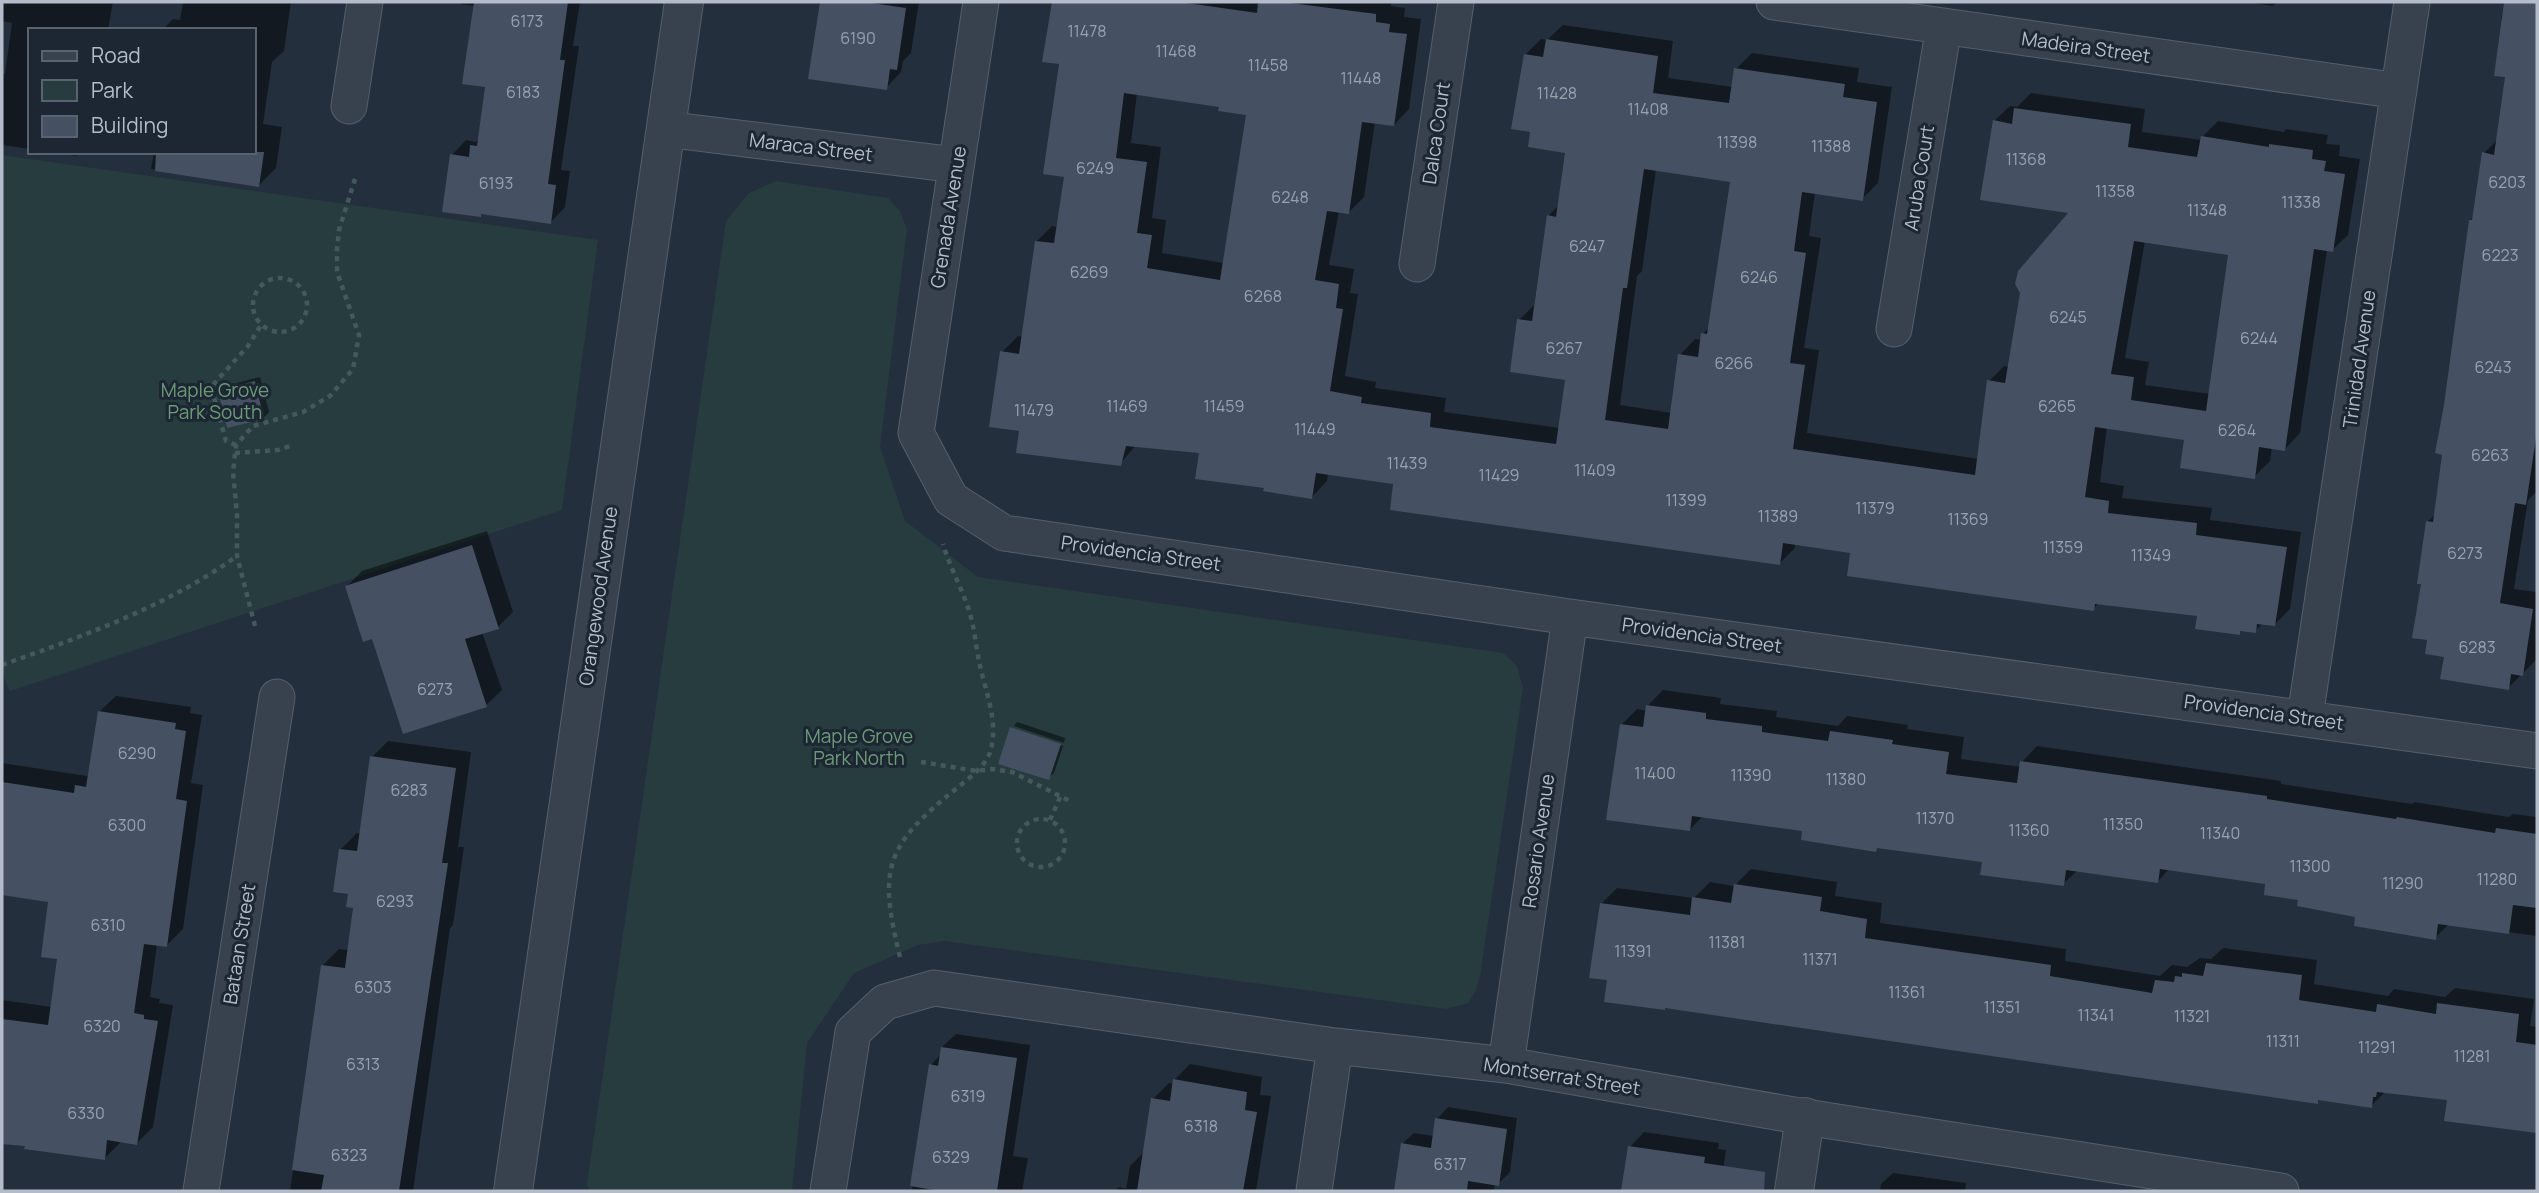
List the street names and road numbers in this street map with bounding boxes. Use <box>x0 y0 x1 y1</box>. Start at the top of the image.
street label: Madeira Street <box>2020 25 2152 69</box>
street label: Dalca Court <box>1416 80 1456 186</box>
street label: Aruba Court <box>1898 123 1940 233</box>
street label: Maraca Street <box>748 127 874 167</box>
street label: Grenada Avenue <box>924 144 972 290</box>
street label: Trinidad Avenue <box>2336 288 2382 430</box>
street label: Orangewood Avenue <box>573 505 623 687</box>
street label: Providencia Street <box>1059 529 1223 577</box>
street label: Providencia Street <box>1620 611 1784 659</box>
street label: Providencia Street <box>2182 688 2346 736</box>
street label: Rosario Avenue <box>1516 772 1560 910</box>
street label: Bataan Street <box>217 882 261 1006</box>
street label: Montserrat Street <box>1482 1051 1642 1101</box>

